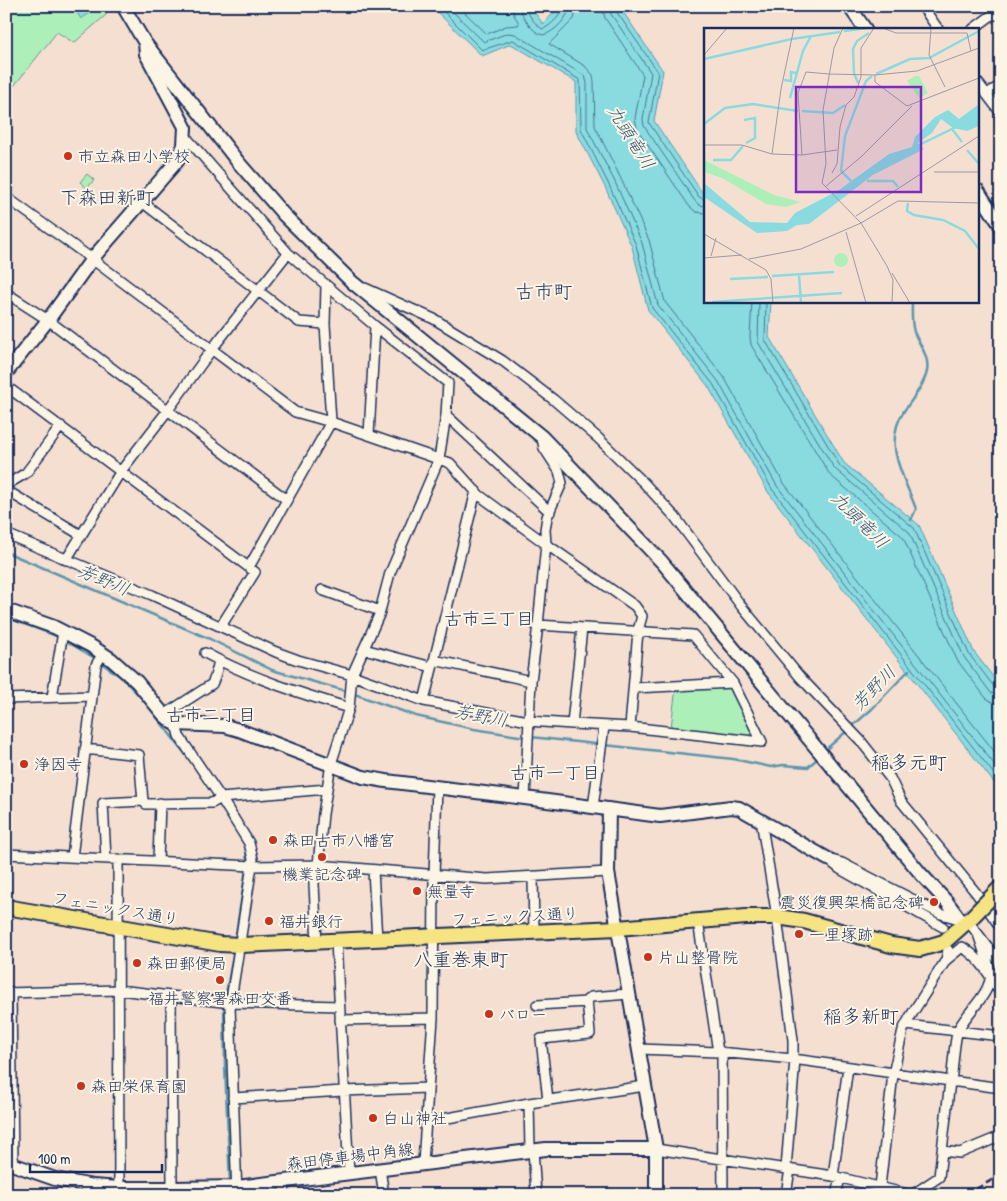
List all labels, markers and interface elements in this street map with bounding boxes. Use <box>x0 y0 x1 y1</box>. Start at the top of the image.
inset map <box>704 28 980 302</box>
water label: 九頭竜川 <box>602 100 661 174</box>
place label: 市立森田小学校 <box>78 145 190 167</box>
marker: 市立森田小学校 <box>62 150 74 162</box>
district label: 下森田新町 <box>59 184 155 210</box>
district label: 古市町 <box>515 278 573 304</box>
water label: 九頭竜川 <box>826 485 895 554</box>
water label: 芳野川 <box>74 557 134 602</box>
district label: 古市三丁目 <box>444 606 534 631</box>
water label: 芳野川 <box>846 660 901 716</box>
water label: 芳野川 <box>452 698 510 733</box>
district label: 古市二丁目 <box>166 702 256 727</box>
district label: 稲多元町 <box>871 749 947 775</box>
place label: 浄因寺 <box>34 753 82 775</box>
marker: 浄因寺 <box>18 758 30 770</box>
district label: 古市一丁目 <box>510 760 600 785</box>
place label: 森田古市八幡宮 <box>283 829 395 851</box>
marker: 森田古市八幡宮 <box>267 834 279 846</box>
marker: 機業記念碑 <box>316 851 328 863</box>
place label: 機業記念碑 <box>282 863 362 885</box>
place label: 無量寺 <box>427 880 475 902</box>
marker: 無量寺 <box>411 885 423 897</box>
street label: フェニックス通り <box>51 886 181 930</box>
place label: 震災復興架橋記念碑 <box>780 891 924 913</box>
marker: 震災復興架橋記念碑 <box>928 896 940 908</box>
street label: フェニックス通り <box>451 902 579 930</box>
place label: 福井銀行 <box>279 910 343 932</box>
marker: 福井銀行 <box>263 915 275 927</box>
place label: 一里塚跡 <box>809 923 873 945</box>
marker: 一里塚跡 <box>793 928 805 940</box>
district label: 八重巻東町 <box>413 946 509 972</box>
place label: 片山整骨院 <box>658 946 738 968</box>
marker: 片山整骨院 <box>642 951 654 963</box>
place label: 森田郵便局 <box>147 952 227 974</box>
marker: 森田郵便局 <box>131 957 143 969</box>
marker: 福井警察署森田交番 <box>214 974 226 986</box>
place label: 福井警察署森田交番 <box>148 987 292 1009</box>
place label: バロー <box>499 1003 547 1025</box>
district label: 稲多新町 <box>823 1003 899 1029</box>
marker: バロー <box>483 1008 495 1020</box>
place label: 森田栄保育園 <box>91 1075 187 1097</box>
marker: 森田栄保育園 <box>75 1080 87 1092</box>
place label: 白山神社 <box>383 1107 447 1129</box>
marker: 白山神社 <box>367 1112 379 1124</box>
street label: 森田停車場中角線 <box>285 1137 415 1175</box>
scale bar <box>30 1141 162 1173</box>
text: 100 m <box>38 1148 71 1169</box>

